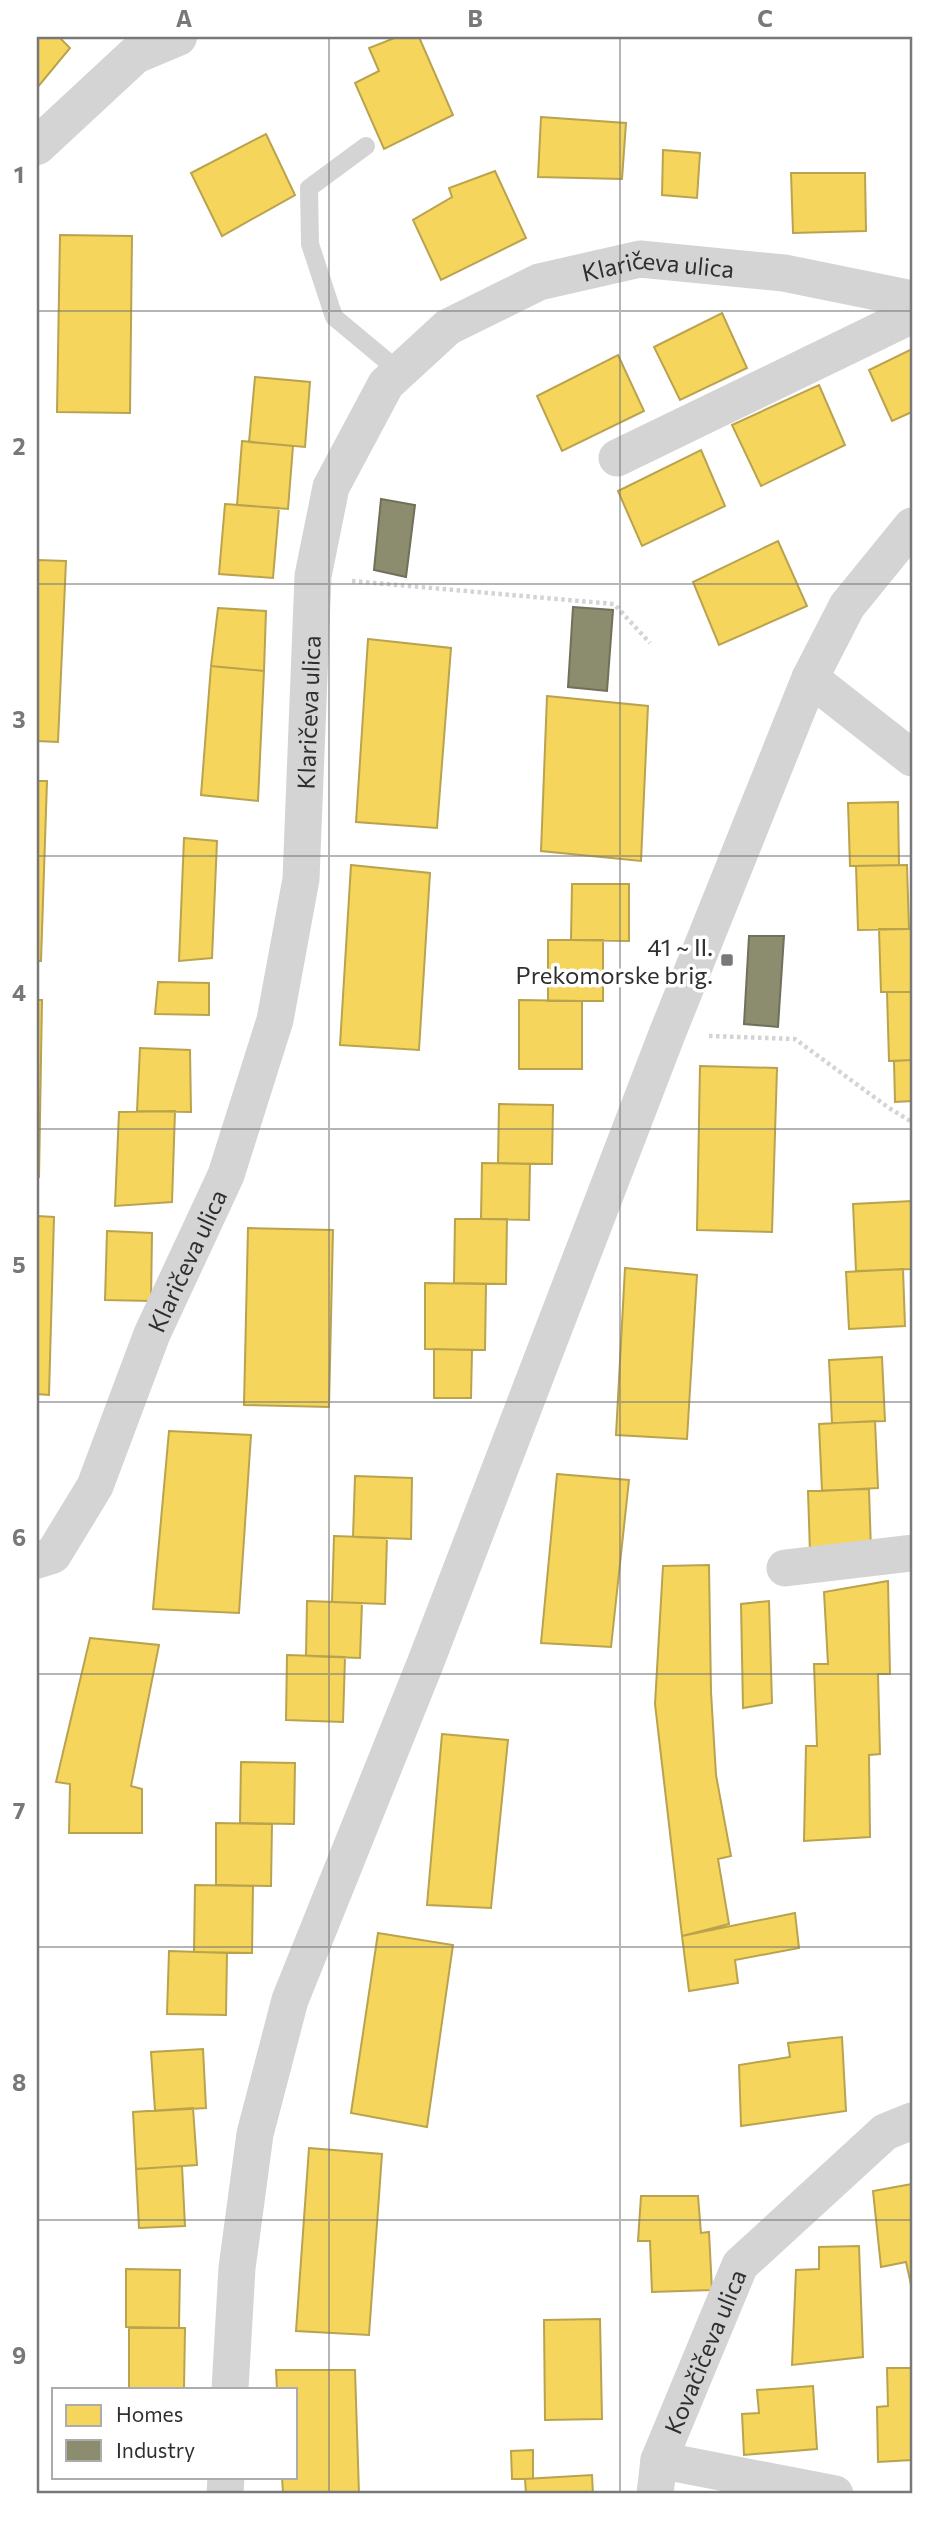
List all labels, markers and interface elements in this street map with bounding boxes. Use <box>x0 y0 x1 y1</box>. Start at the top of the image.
text: A <box>176 4 193 32</box>
text: B <box>467 4 483 32</box>
text: C <box>757 4 773 32</box>
text: 1 <box>14 160 24 188</box>
street label: Klaričeva ulica <box>579 244 736 286</box>
text: 2 <box>12 432 26 460</box>
street label: Klaričeva ulica <box>290 635 325 790</box>
text: 3 <box>12 705 26 733</box>
place label: 41 ~ II. Prekomorske brig. <box>516 932 713 989</box>
marker: 41 ~ II. Prekomorske brig. <box>719 952 735 968</box>
text: 4 <box>12 978 26 1006</box>
street label: Klaričeva ulica <box>141 1184 232 1336</box>
text: 5 <box>12 1250 26 1278</box>
text: 6 <box>12 1523 26 1551</box>
text: 7 <box>13 1796 25 1824</box>
text: 8 <box>12 2068 26 2096</box>
street label: Kovačičeva ulica <box>657 2265 751 2438</box>
text: 9 <box>12 2341 26 2369</box>
legend <box>52 2388 298 2478</box>
text: Homes <box>116 2401 183 2426</box>
text: Industry <box>116 2437 195 2462</box>

